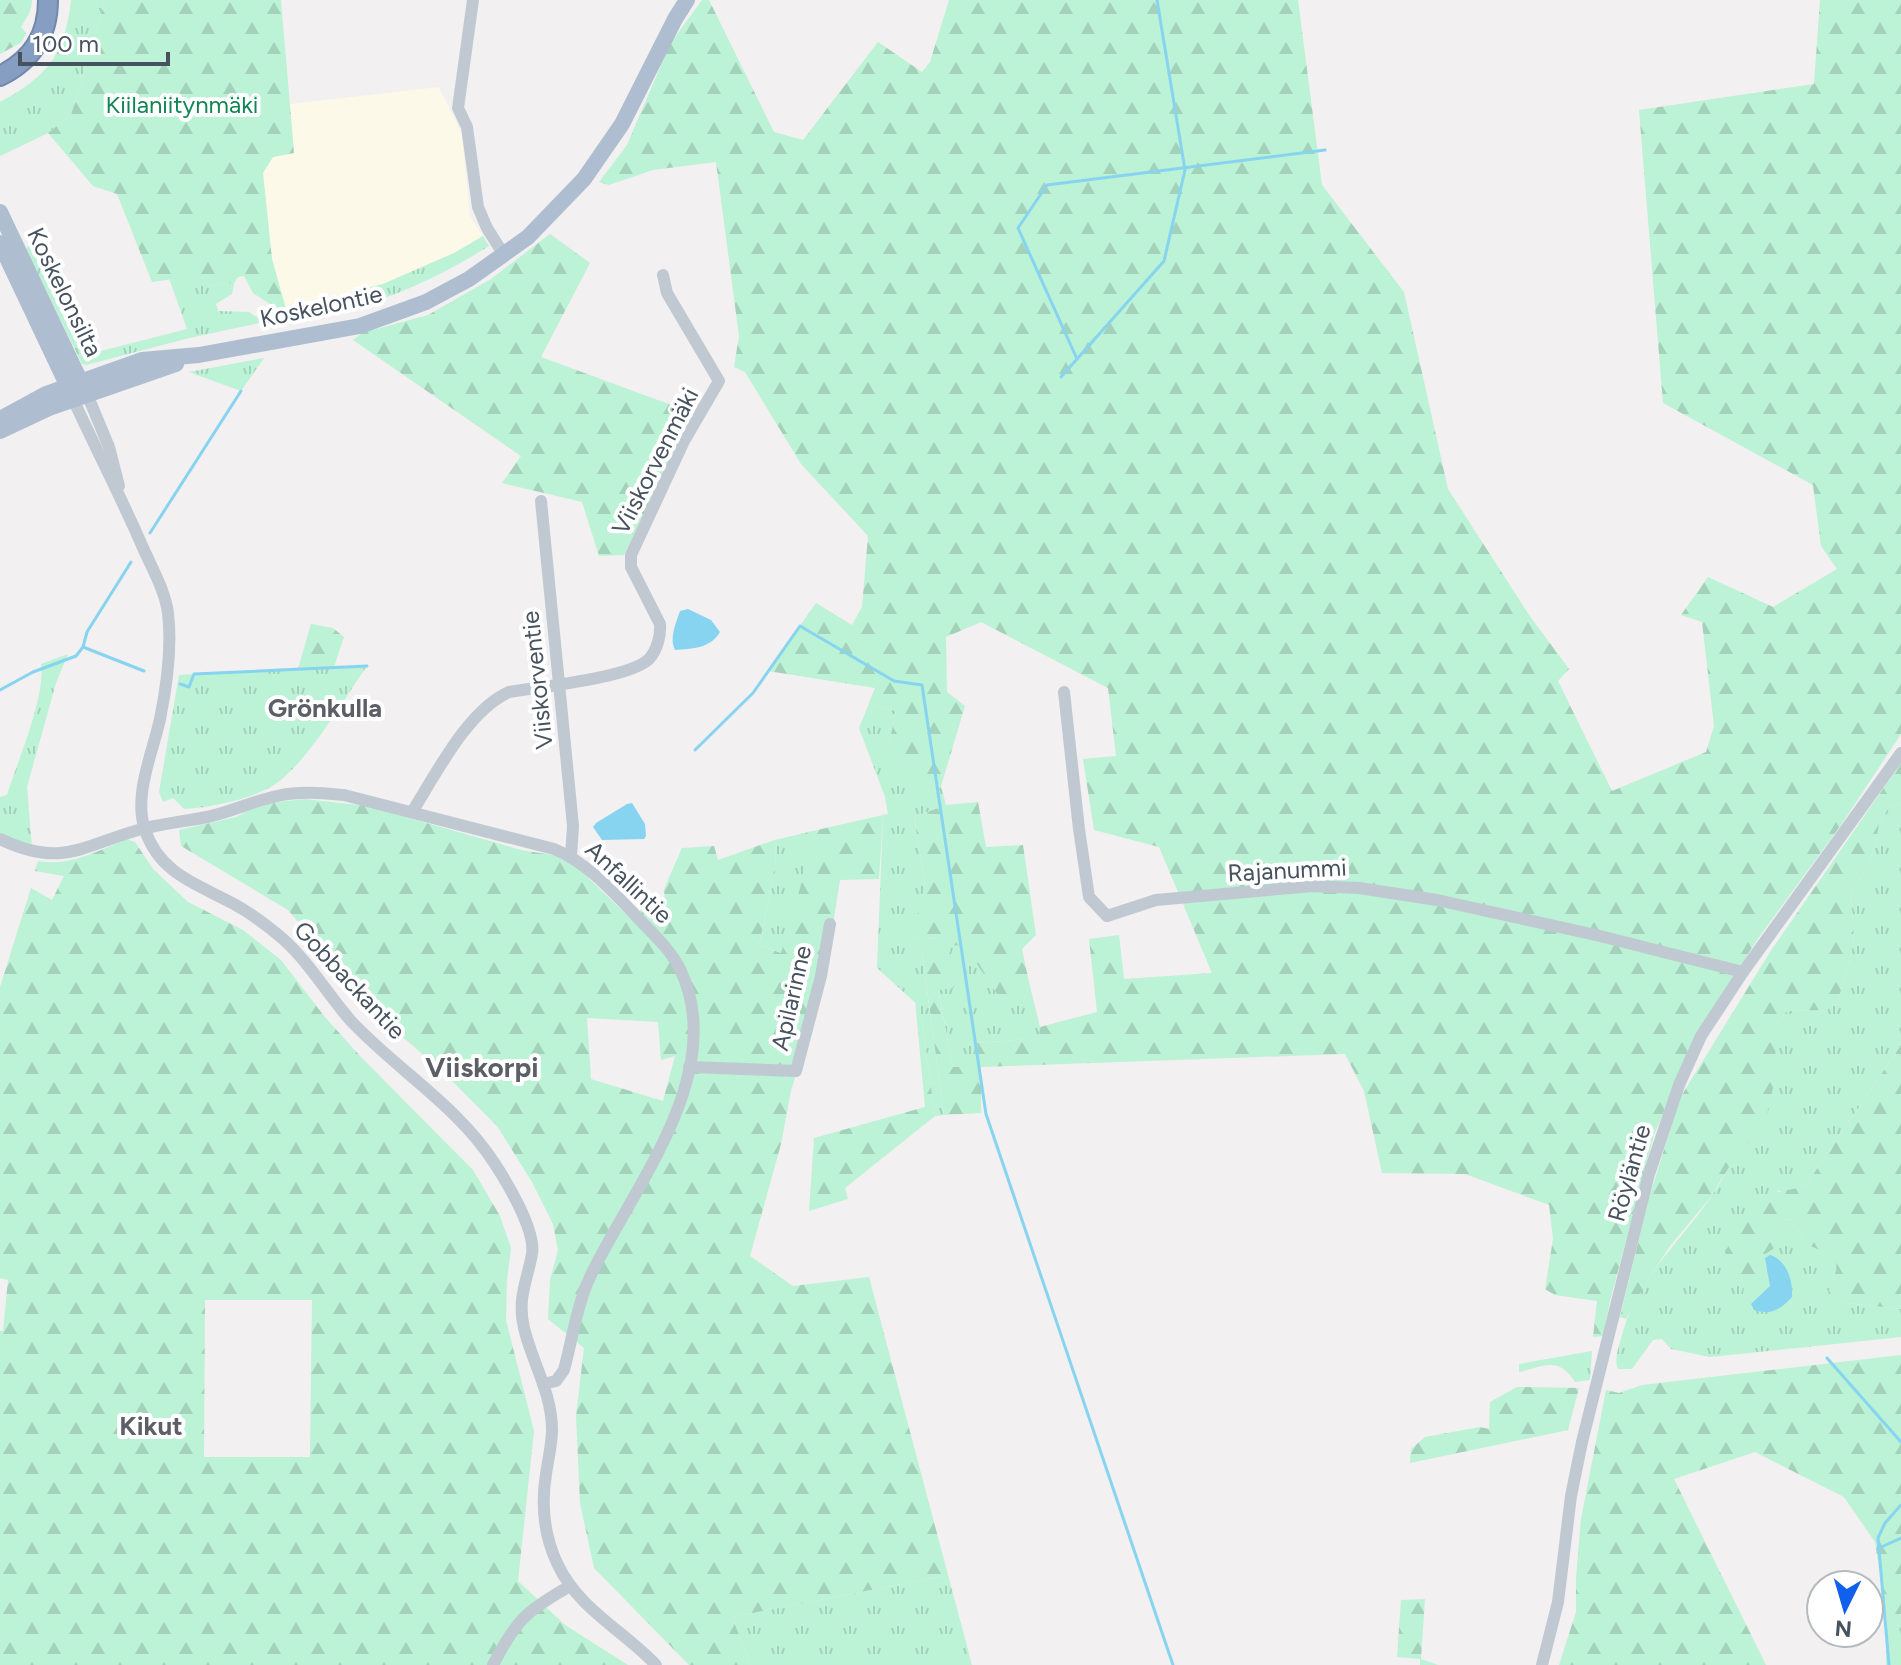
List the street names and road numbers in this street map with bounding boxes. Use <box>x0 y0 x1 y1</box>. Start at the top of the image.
street label: Koskelonsilta <box>21 223 109 361</box>
street label: Koskelontie <box>257 279 385 333</box>
street label: Viiskorvenmäki <box>606 383 704 539</box>
street label: Viiskorventie <box>515 609 559 751</box>
street label: Anfallintie <box>580 835 678 929</box>
street label: Rajanummi <box>1227 852 1347 888</box>
street label: Gobbackantie <box>288 915 412 1045</box>
street label: Apilarinne <box>765 943 817 1053</box>
street label: Röyläntie <box>1601 1121 1657 1225</box>

